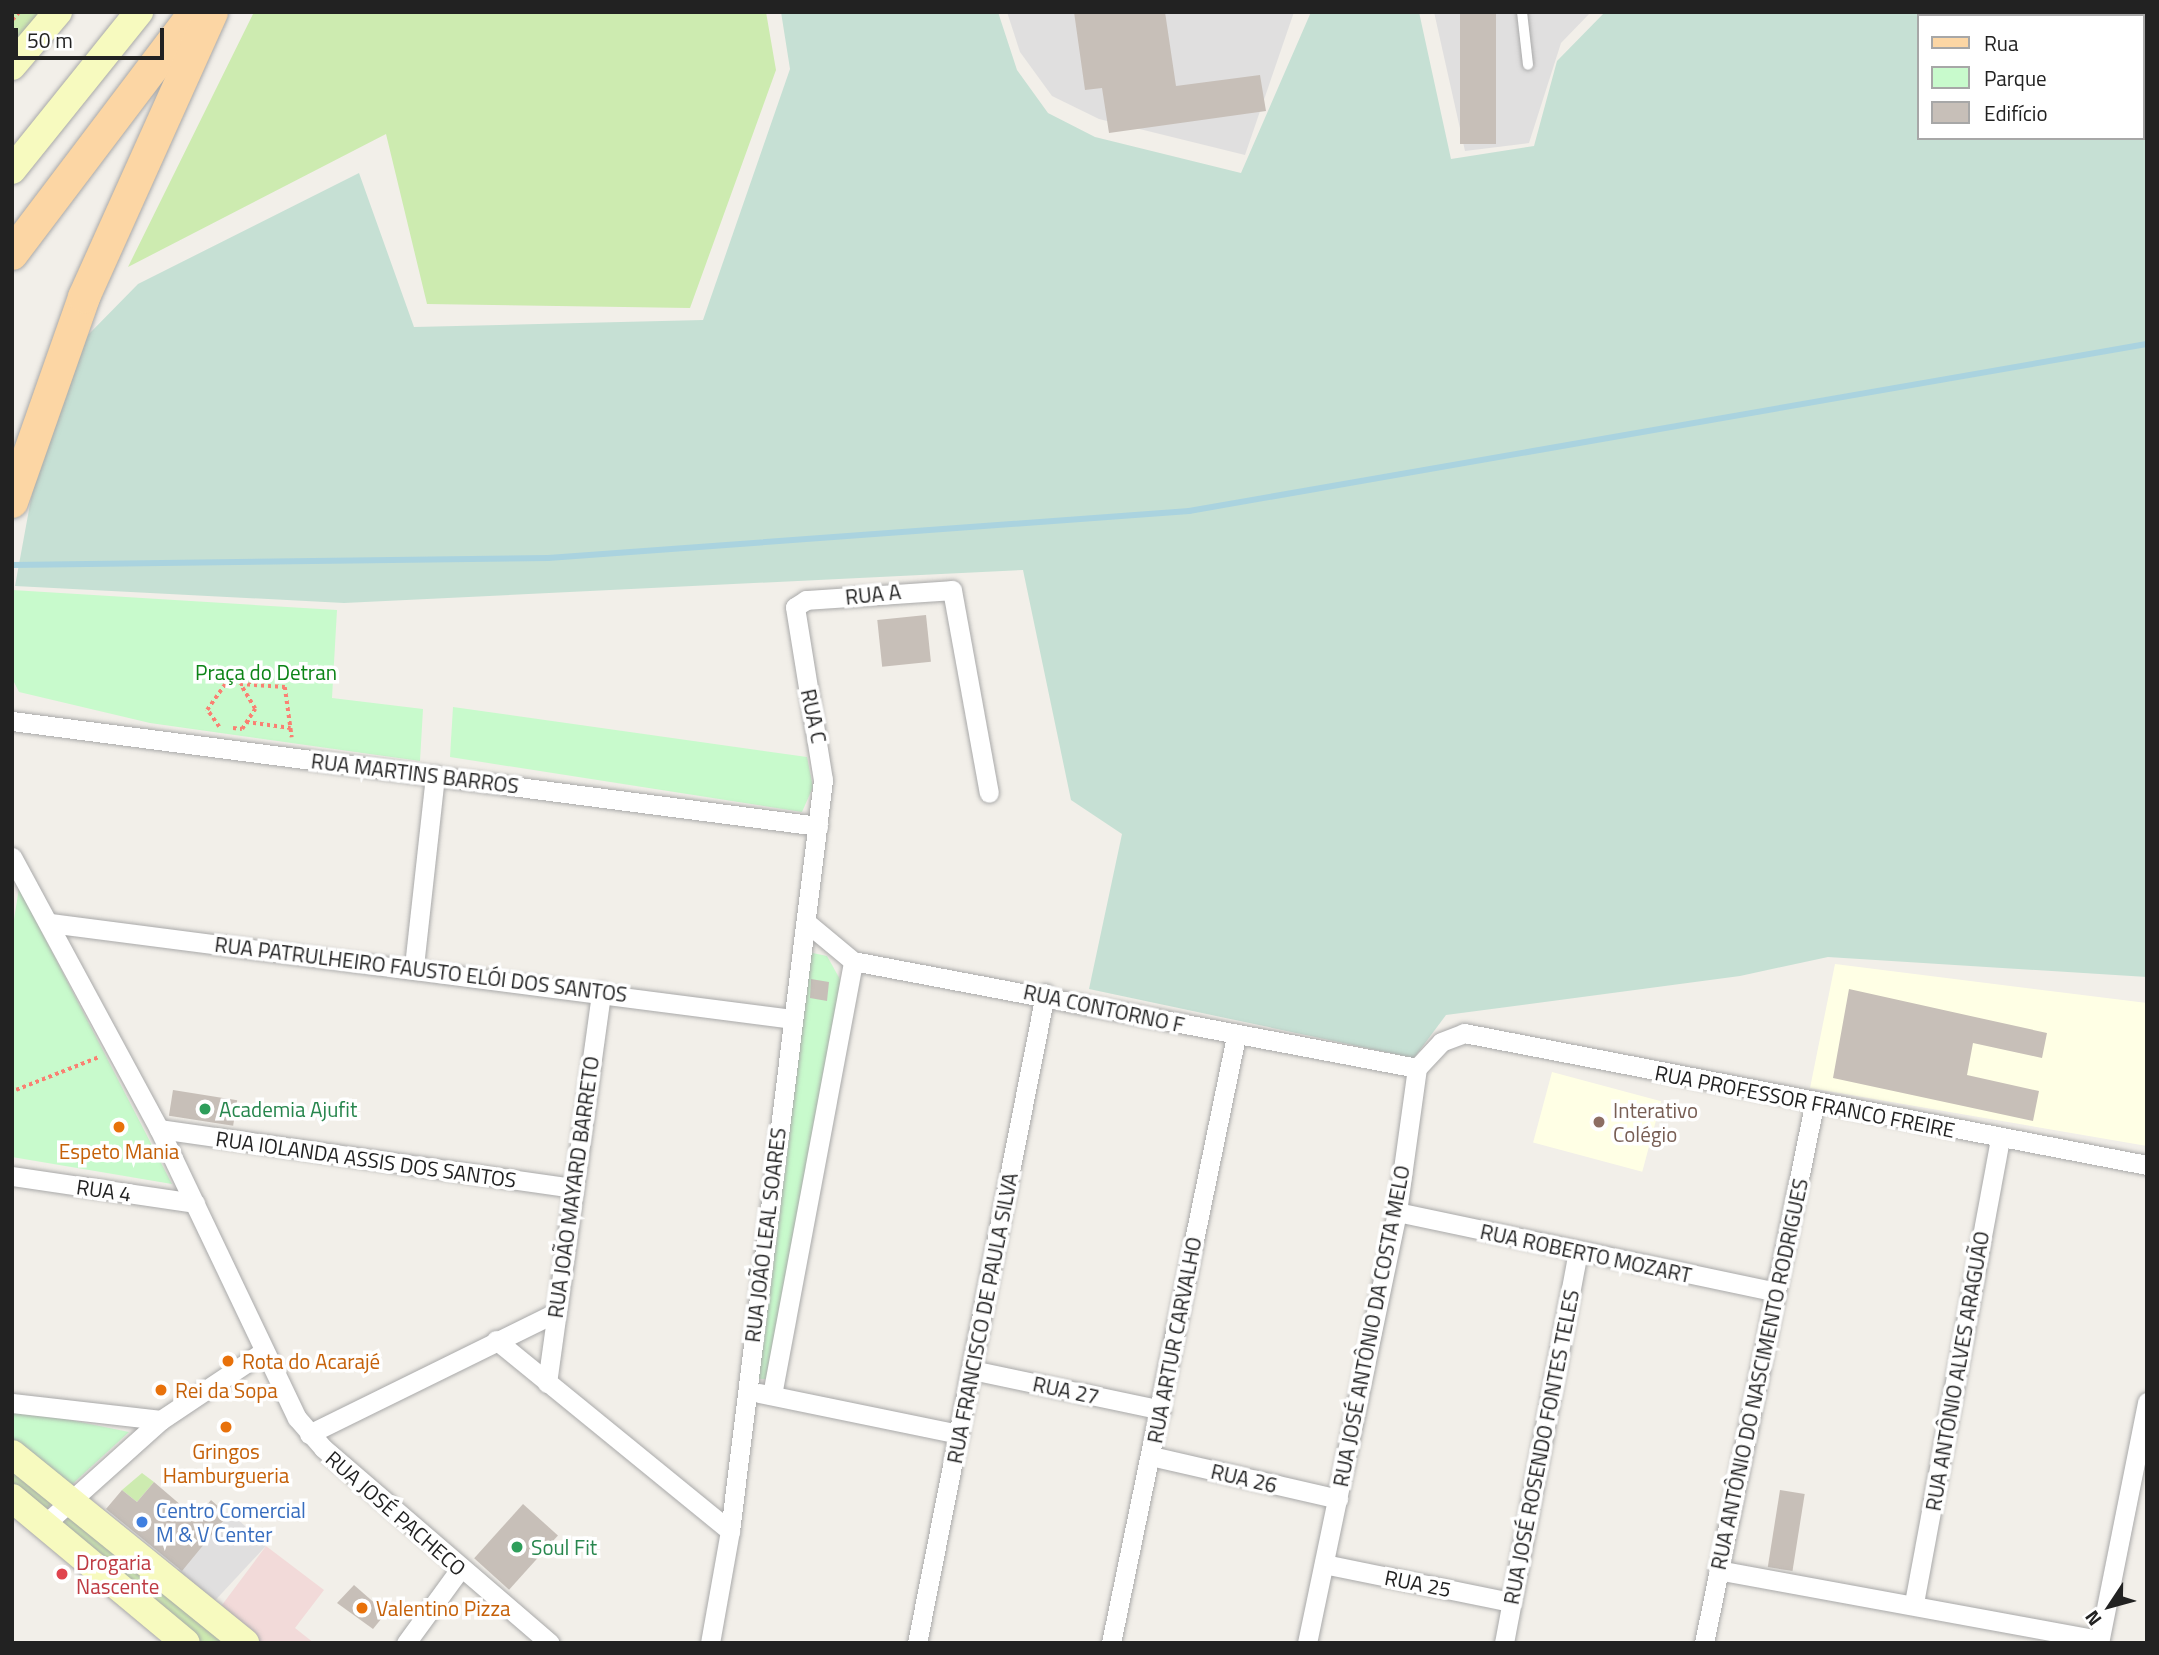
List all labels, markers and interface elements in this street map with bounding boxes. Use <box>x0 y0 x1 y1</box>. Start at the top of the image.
scale bar <box>18 14 168 58</box>
legend <box>1918 14 2145 140</box>
text: 50 m <box>27 24 73 56</box>
text: Rua <box>1984 27 2019 59</box>
text: Parque <box>1984 62 2047 94</box>
text: Edifício <box>1984 97 2048 129</box>
street label: RUA A <box>844 579 902 609</box>
park label: Praça do Detran <box>195 659 337 685</box>
street label: RUA C <box>796 687 832 745</box>
street label: RUA MARTINS BARROS <box>310 748 520 798</box>
street label: RUA PATRULHEIRO FAUSTO ELÓI DOS SANTOS <box>213 931 629 1007</box>
street label: RUA CONTORNO F <box>1021 979 1187 1037</box>
street label: RUA JOÃO MAYARD BARRETO <box>542 1054 604 1320</box>
street label: RUA PROFESSOR FRANCO FREIRE <box>1653 1060 1957 1142</box>
place label: Academia Ajufit <box>219 1096 357 1122</box>
place label: Interativo Colégio <box>1613 1097 1698 1147</box>
marker: Academia Ajufit <box>197 1101 213 1117</box>
marker: Interativo Colégio <box>1591 1114 1607 1130</box>
marker: Espeto Mania <box>111 1119 127 1135</box>
street label: RUA IOLANDA ASSIS DOS SANTOS <box>214 1125 518 1193</box>
street label: RUA JOÃO LEAL SOARES <box>739 1126 791 1344</box>
place label: Espeto Mania <box>59 1138 179 1164</box>
street label: RUA JOSÉ ANTÔNIO DA COSTA MELO <box>1327 1163 1415 1489</box>
street label: RUA FRANCISCO DE PAULA SILVA <box>941 1170 1023 1466</box>
street label: RUA 4 <box>75 1174 133 1206</box>
street label: RUA ANTÔNIO DO NASCIMENTO RODRIGUES <box>1705 1176 1813 1572</box>
street label: RUA ROBERTO MOZART <box>1478 1218 1694 1288</box>
street label: RUA ANTÔNIO ALVES ARAGUÃO <box>1920 1229 1994 1513</box>
street label: RUA ARTUR CARVALHO <box>1142 1235 1206 1445</box>
street label: RUA JOSÉ ROSENDO FONTES TELES <box>1498 1287 1584 1607</box>
place label: Rota do Acarajé <box>242 1348 380 1374</box>
marker: Rota do Acarajé <box>220 1353 236 1369</box>
street label: RUA 27 <box>1031 1371 1101 1409</box>
place label: Rei da Sopa <box>175 1377 278 1403</box>
marker: Rei da Sopa <box>153 1382 169 1398</box>
marker: Gringos Hamburgueria <box>218 1419 234 1435</box>
place label: Gringos Hamburgueria <box>163 1438 289 1488</box>
street label: RUA JOSÉ PACHECO <box>321 1445 471 1581</box>
street label: RUA 26 <box>1209 1458 1279 1498</box>
place label: Centro Comercial M & V Center <box>156 1497 306 1547</box>
marker: Centro Comercial M & V Center <box>134 1514 150 1530</box>
place label: Soul Fit <box>531 1534 597 1560</box>
marker: Soul Fit <box>509 1539 525 1555</box>
place label: Drogaria Nascente <box>76 1549 159 1599</box>
street label: RUA 25 <box>1383 1564 1453 1602</box>
marker: Drogaria Nascente <box>54 1566 70 1582</box>
north arrow <box>2075 1571 2145 1641</box>
place label: Valentino Pizza <box>376 1595 510 1621</box>
marker: Valentino Pizza <box>354 1600 370 1616</box>
text: N <box>2077 1605 2108 1632</box>

